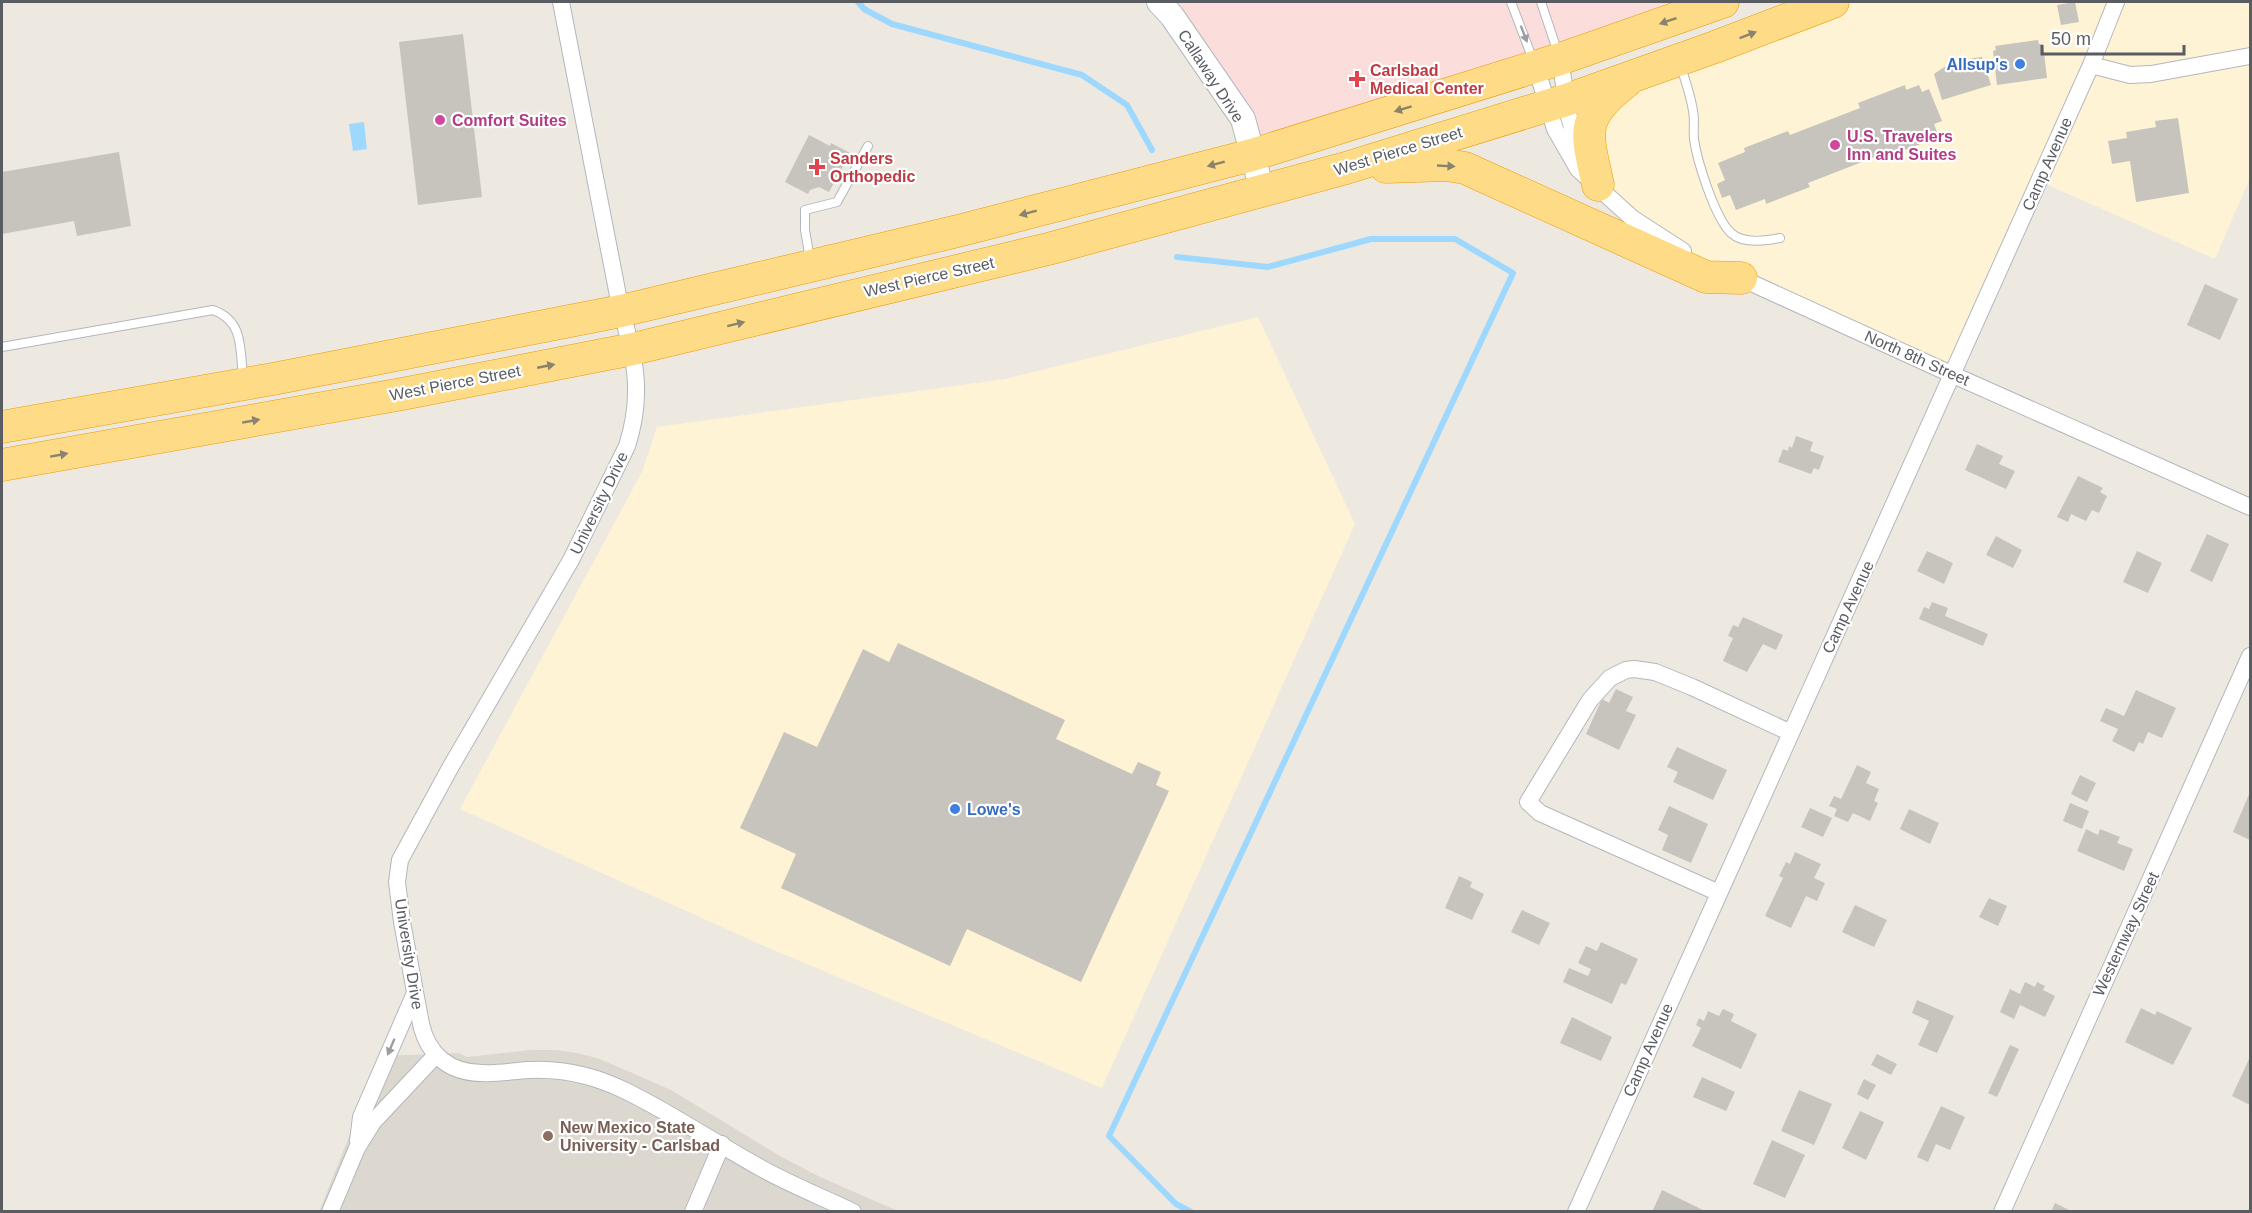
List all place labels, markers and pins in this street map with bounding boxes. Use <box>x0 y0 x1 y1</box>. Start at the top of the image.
place label: Allsup's <box>1946 56 2008 73</box>
marker: Allsup's <box>2013 57 2027 71</box>
place label: Carlsbad Medical Center <box>1370 62 1484 97</box>
marker: Carlsbad Medical Center <box>1348 70 1366 88</box>
place label: Comfort Suites <box>452 112 567 129</box>
marker: Comfort Suites <box>433 113 447 127</box>
place label: U.S. Travelers Inn and Suites <box>1847 128 1956 163</box>
marker: U.S. Travelers Inn and Suites <box>1828 138 1842 152</box>
place label: Sanders Orthopedic <box>830 150 915 185</box>
marker: Sanders Orthopedic <box>808 158 826 176</box>
place label: Lowe's <box>967 801 1021 818</box>
marker: Lowe's <box>948 802 962 816</box>
place label: New Mexico State University - Carlsbad <box>560 1119 720 1154</box>
marker: New Mexico State University - Carlsbad <box>541 1129 555 1143</box>

